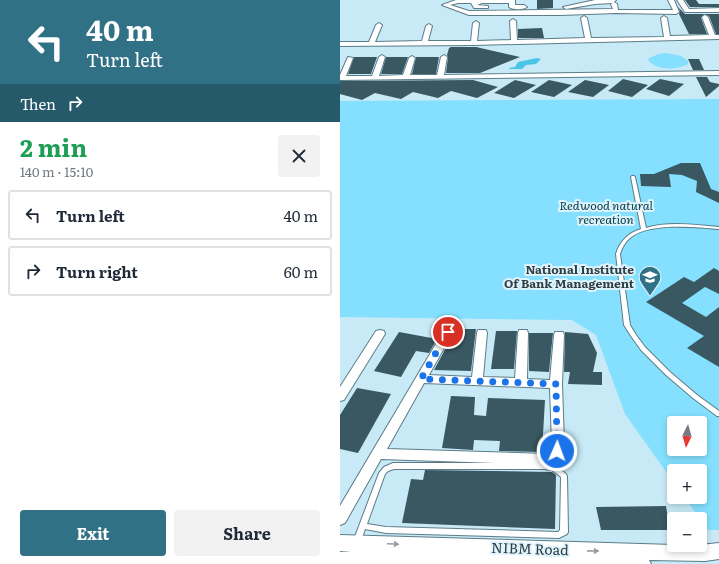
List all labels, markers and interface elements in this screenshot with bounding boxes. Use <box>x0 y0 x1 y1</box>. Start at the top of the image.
text: 40 m <box>86 8 154 50</box>
icon: left <box>20 16 72 68</box>
text: Turn left <box>86 46 163 73</box>
text: Then <box>20 92 56 115</box>
icon: right <box>64 92 86 114</box>
text: 2 min <box>20 129 87 164</box>
button: close <box>278 135 320 177</box>
text: 140 m · 15:10 <box>20 162 93 181</box>
park label: Redwood natural recreation <box>559 196 653 228</box>
icon: left <box>22 204 44 226</box>
text: Turn left <box>56 204 125 227</box>
text: 40 m <box>284 204 318 227</box>
icon: right <box>22 260 44 282</box>
text: Turn right <box>56 260 138 283</box>
text: 60 m <box>284 260 318 283</box>
place label: National Institute Of Bank Management <box>504 260 635 292</box>
school or university icon: National Institute Of Bank Management <box>637 264 663 297</box>
pin <box>431 315 465 349</box>
icon: arrive <box>437 321 459 343</box>
north arrow <box>667 416 707 456</box>
map controls <box>667 416 707 552</box>
position arrow <box>536 430 578 472</box>
button: + <box>667 464 707 504</box>
button: Exit <box>20 510 166 556</box>
button: Share <box>174 510 320 556</box>
button: − <box>667 512 707 552</box>
street label: NIBM Road <box>491 537 570 559</box>
one-way arrow <box>387 540 399 547</box>
one-way arrow <box>587 547 599 554</box>

